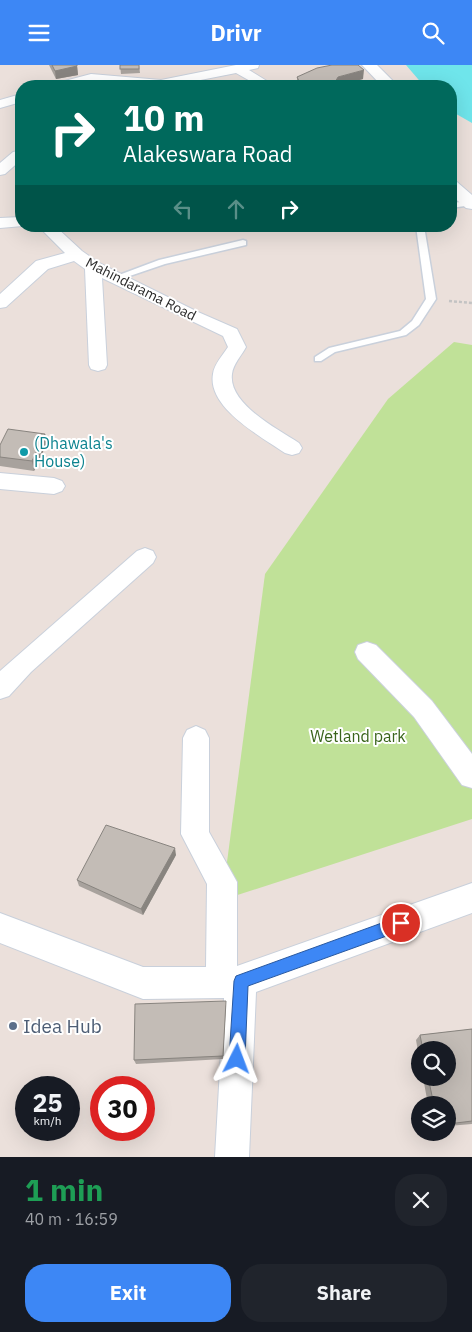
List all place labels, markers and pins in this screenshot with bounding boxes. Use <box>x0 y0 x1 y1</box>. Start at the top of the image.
place label: (Dhawala's House) <box>34 433 113 471</box>
marker: (Dhawala's House) <box>18 446 30 458</box>
pin <box>380 902 422 944</box>
place label: Idea Hub <box>23 1014 102 1038</box>
marker: Idea Hub <box>7 1020 19 1032</box>

